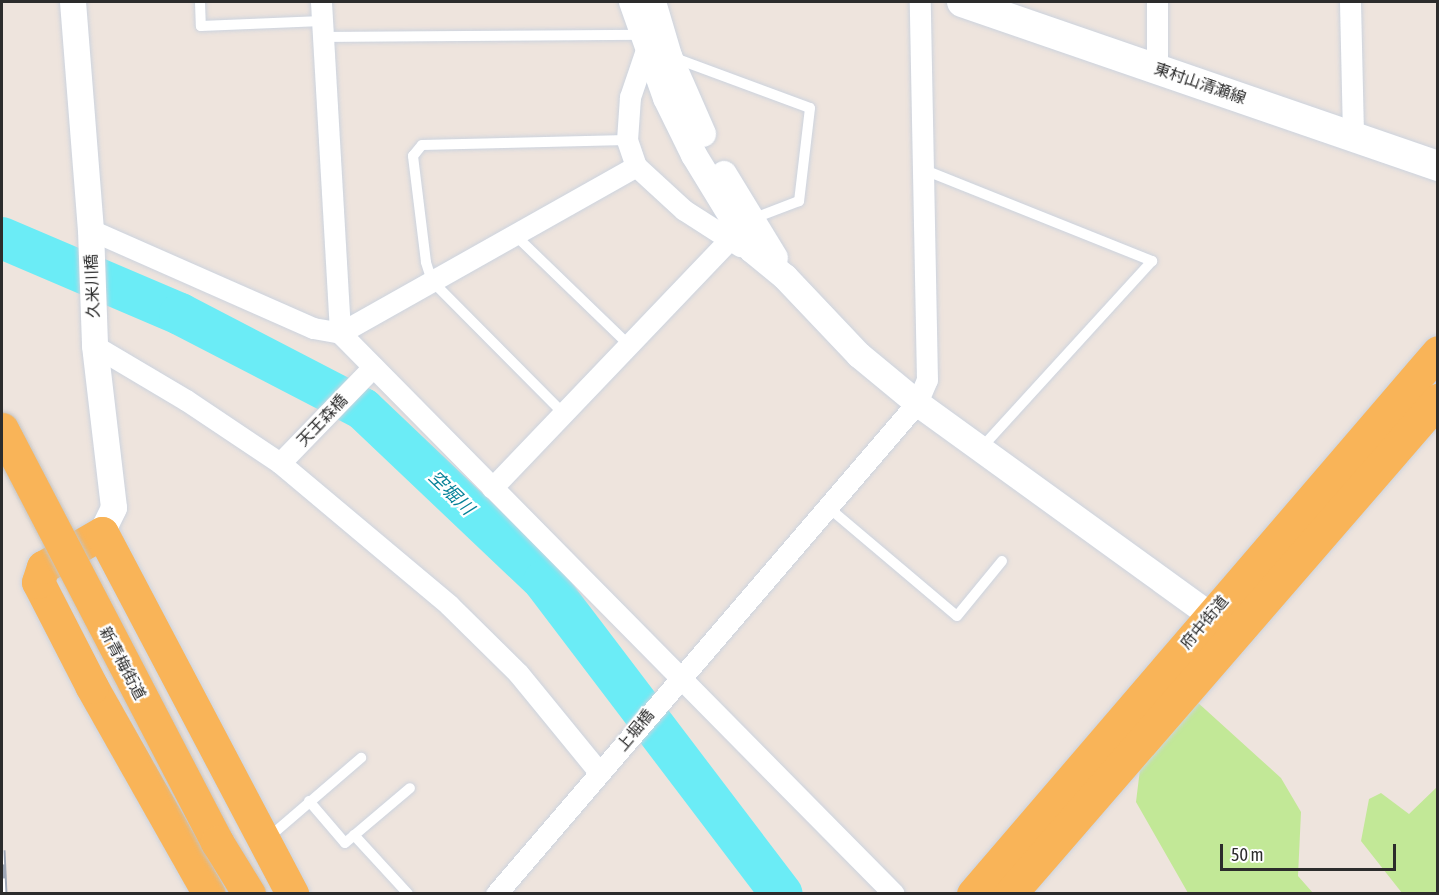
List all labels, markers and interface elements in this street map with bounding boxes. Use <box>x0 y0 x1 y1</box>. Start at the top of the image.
street label: 東村山清瀬線 <box>1151 58 1249 108</box>
street label: 久米川橋 <box>81 254 103 318</box>
street label: 天王森橋 <box>293 390 351 450</box>
water label: 空堀川 <box>424 466 478 520</box>
street label: 府中街道 <box>1176 591 1232 653</box>
street label: 新青梅街道 <box>96 623 150 703</box>
street label: 上堀橋 <box>612 705 658 755</box>
scale bar <box>1223 832 1398 870</box>
text: 50 m <box>1231 844 1263 865</box>

